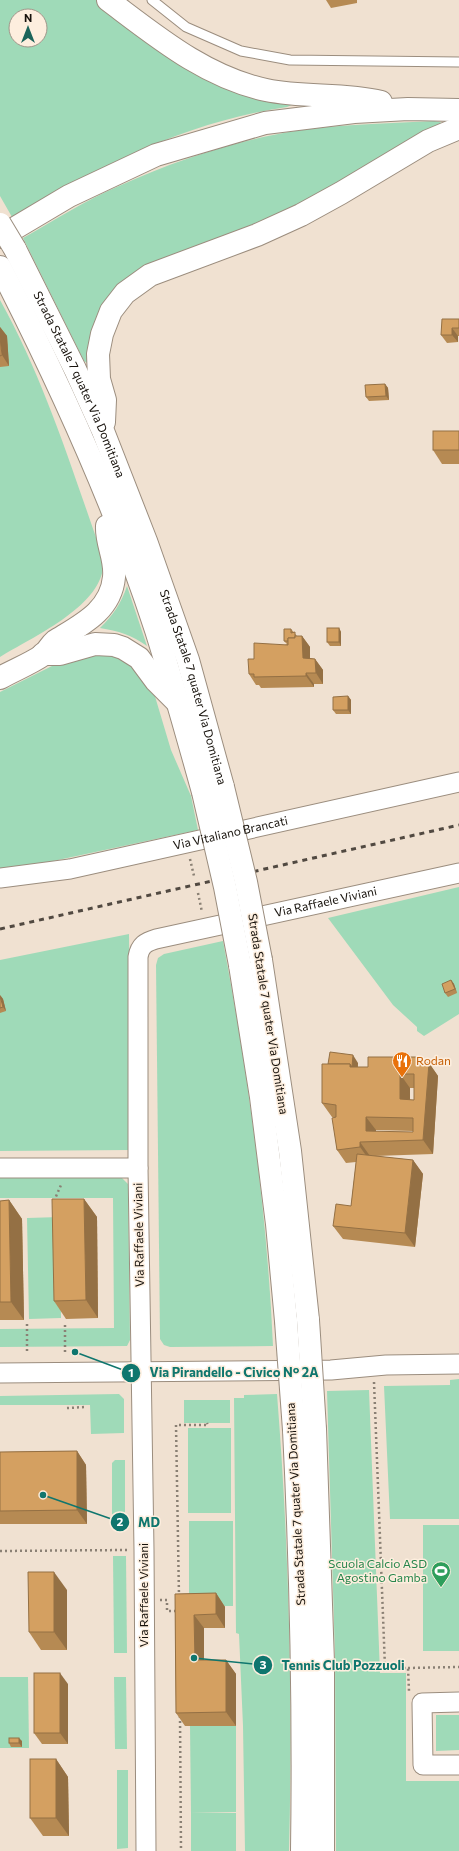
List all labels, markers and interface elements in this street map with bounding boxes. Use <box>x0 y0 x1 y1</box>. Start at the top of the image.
north arrow <box>8 8 48 48</box>
text: N <box>24 11 32 24</box>
street label: Strada Statale 7 quater Via Domitiana <box>31 289 128 479</box>
street label: Strada Statale 7 quater Via Domitiana <box>158 587 230 786</box>
street label: Via Vitaliano Brancati <box>172 813 289 852</box>
street label: Via Raffaele Viviani <box>273 883 378 919</box>
street label: Strada Statale 7 quater Via Domitiana <box>246 912 292 1115</box>
restaurant icon: Rodan <box>391 1050 413 1078</box>
place label: Rodan <box>416 1053 451 1067</box>
street label: Via Raffaele Viviani <box>130 1183 146 1287</box>
callout: Via Pirandello - Civico N° 2A <box>121 1360 326 1385</box>
text: Via Pirandello - Civico N° 2A <box>150 1364 319 1380</box>
text: 1 <box>128 1365 134 1379</box>
street label: Strada Statale 7 quater Via Domitiana <box>283 1402 307 1606</box>
callout: MD <box>110 1510 168 1535</box>
text: 2 <box>117 1514 124 1528</box>
text: MD <box>138 1514 160 1530</box>
street label: Via Raffaele Viviani <box>136 1543 150 1647</box>
place label: Scuola Calcio ASD Agostino Gamba <box>328 1556 427 1584</box>
sports icon: Scuola Calcio ASD Agostino Gamba <box>430 1560 452 1588</box>
callout: Tennis Club Pozzuoli <box>253 1653 412 1678</box>
text: 3 <box>260 1657 267 1671</box>
text: Tennis Club Pozzuoli <box>281 1657 405 1673</box>

